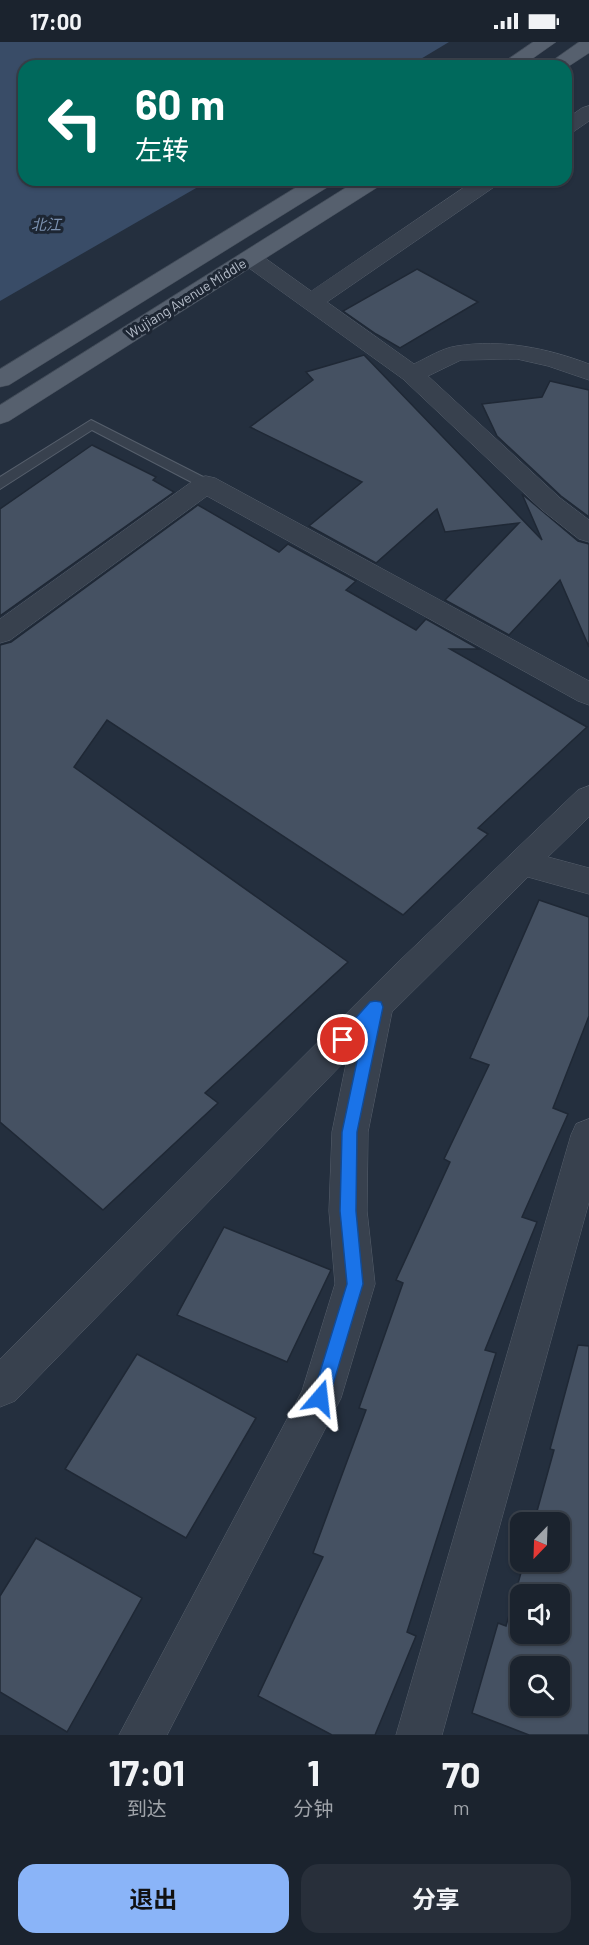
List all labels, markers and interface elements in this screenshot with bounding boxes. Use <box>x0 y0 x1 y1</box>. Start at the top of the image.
text: 17:00 <box>30 8 82 34</box>
text: 60 m <box>135 78 225 128</box>
icon: left <box>36 84 114 162</box>
text: 左转 <box>135 133 189 165</box>
water label: 北江 <box>31 215 63 233</box>
street label: Wujiang Avenue Middle <box>123 254 249 342</box>
pin <box>317 1014 368 1065</box>
icon: arrive <box>326 1023 359 1056</box>
position arrow <box>288 1366 352 1430</box>
north arrow <box>510 1512 570 1572</box>
map controls <box>510 1512 570 1716</box>
button: sound <box>510 1584 570 1644</box>
button: search <box>510 1656 570 1716</box>
text: 17:01 <box>109 1750 185 1793</box>
text: 1 <box>307 1750 320 1793</box>
text: 70 <box>442 1752 480 1795</box>
text: m <box>453 1795 470 1819</box>
text: 到达 <box>127 1796 167 1820</box>
text: 分钟 <box>294 1796 334 1820</box>
button: 退出 <box>18 1864 289 1933</box>
button: 分享 <box>301 1864 571 1933</box>

